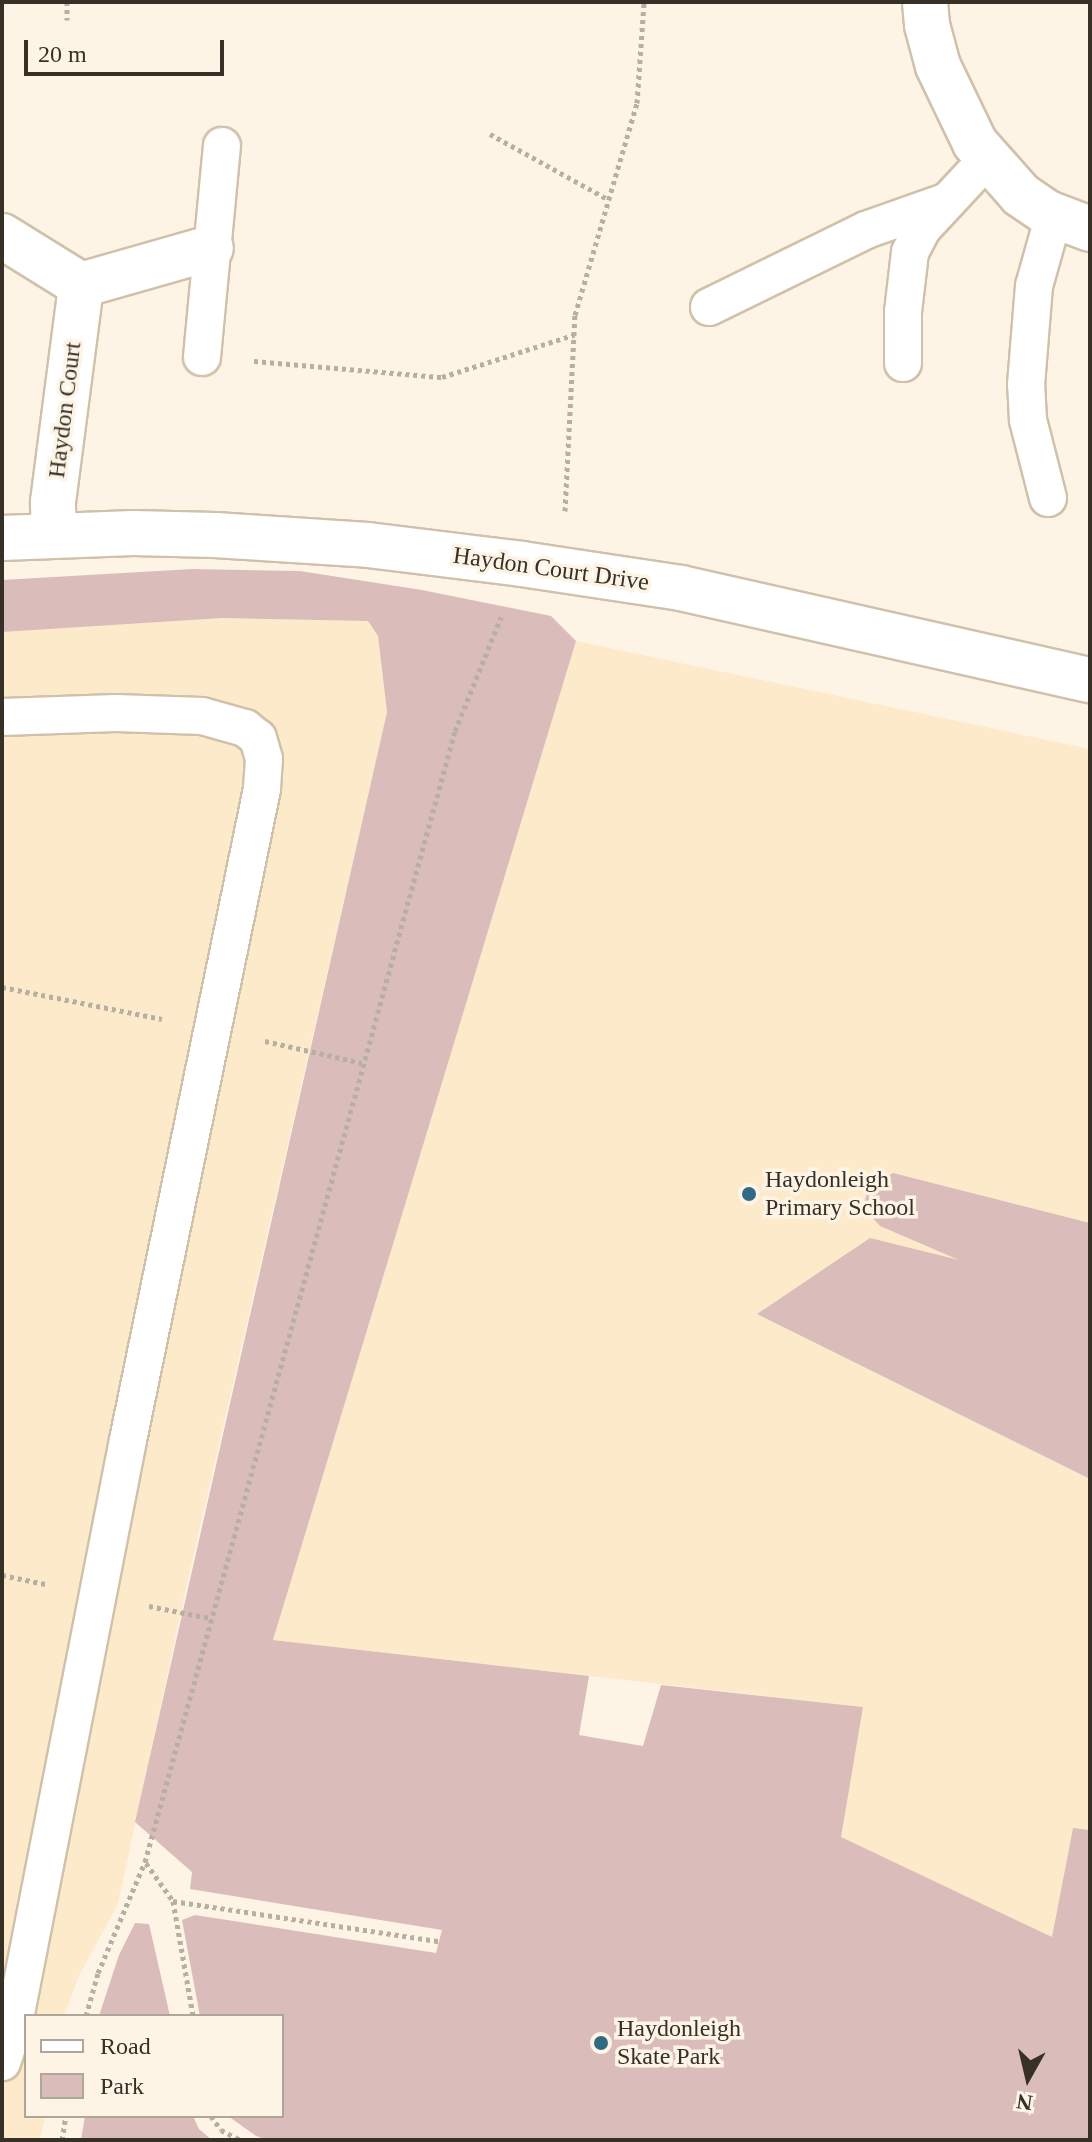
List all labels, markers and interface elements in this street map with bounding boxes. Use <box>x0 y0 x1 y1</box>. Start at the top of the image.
scale bar <box>28 24 228 74</box>
text: 20 m <box>38 41 87 67</box>
street label: Haydon Court <box>42 340 88 480</box>
street label: Haydon Court Drive <box>451 541 651 597</box>
place label: Haydonleigh Primary School <box>765 1166 915 1222</box>
marker: Haydonleigh Primary School <box>740 1185 758 1203</box>
legend <box>24 2014 284 2118</box>
place label: Haydonleigh Skate Park <box>617 2015 741 2071</box>
text: Road <box>100 2033 151 2059</box>
marker: Haydonleigh Skate Park <box>592 2034 610 2052</box>
north arrow <box>988 2038 1068 2118</box>
text: Park <box>100 2073 144 2099</box>
text: N <box>1015 2089 1034 2116</box>

